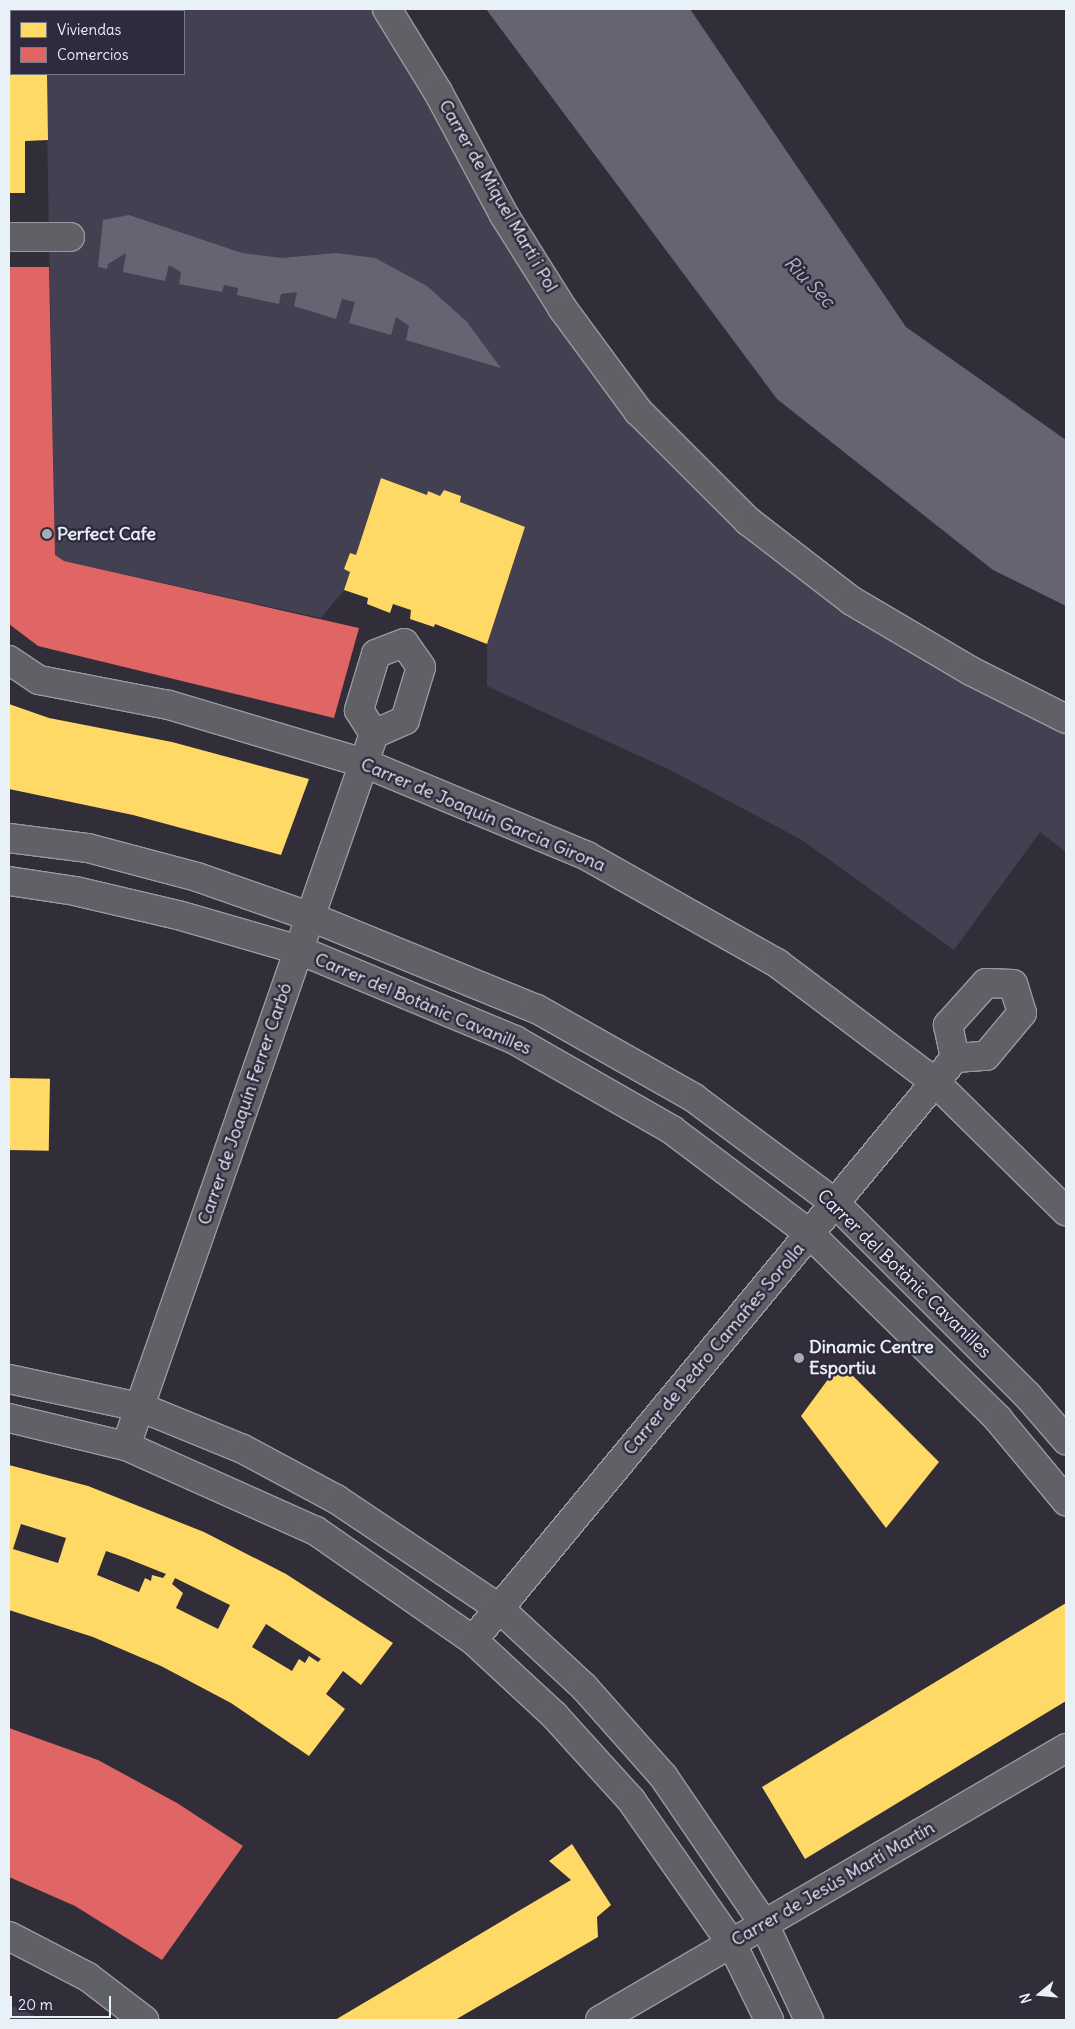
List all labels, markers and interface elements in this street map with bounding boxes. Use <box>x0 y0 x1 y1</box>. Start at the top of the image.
legend <box>10 10 185 75</box>
text: Viviendas <box>57 20 121 39</box>
text: Comercios <box>57 45 129 64</box>
street label: Carrer de Miquel Martí i Pol <box>434 96 562 296</box>
water label: Riu Sec <box>779 252 839 312</box>
place label: Perfect Cafe <box>57 523 156 545</box>
marker: Perfect Cafe <box>41 528 53 540</box>
street label: Carrer de Joaquín Garcia Girona <box>357 754 609 876</box>
street label: Carrer del Botànic Cavanilles <box>311 948 535 1060</box>
street label: Carrer de Joaquín Ferrer Carbó <box>193 980 297 1228</box>
street label: Carrer del Botànic Cavanilles <box>813 1185 995 1363</box>
street label: Carrer de Pedro Camañes Sorolla <box>619 1239 809 1459</box>
place label: Dinamic Centre Esportiu <box>809 1337 934 1380</box>
marker: Dinamic Centre Esportiu <box>793 1352 805 1364</box>
street label: Carrer de Jesús Martí Martín <box>728 1817 938 1951</box>
north arrow <box>1015 1969 1065 2019</box>
scale bar <box>12 1986 114 2018</box>
text: N <box>1016 1991 1036 2006</box>
text: 20 m <box>18 1995 53 2014</box>

